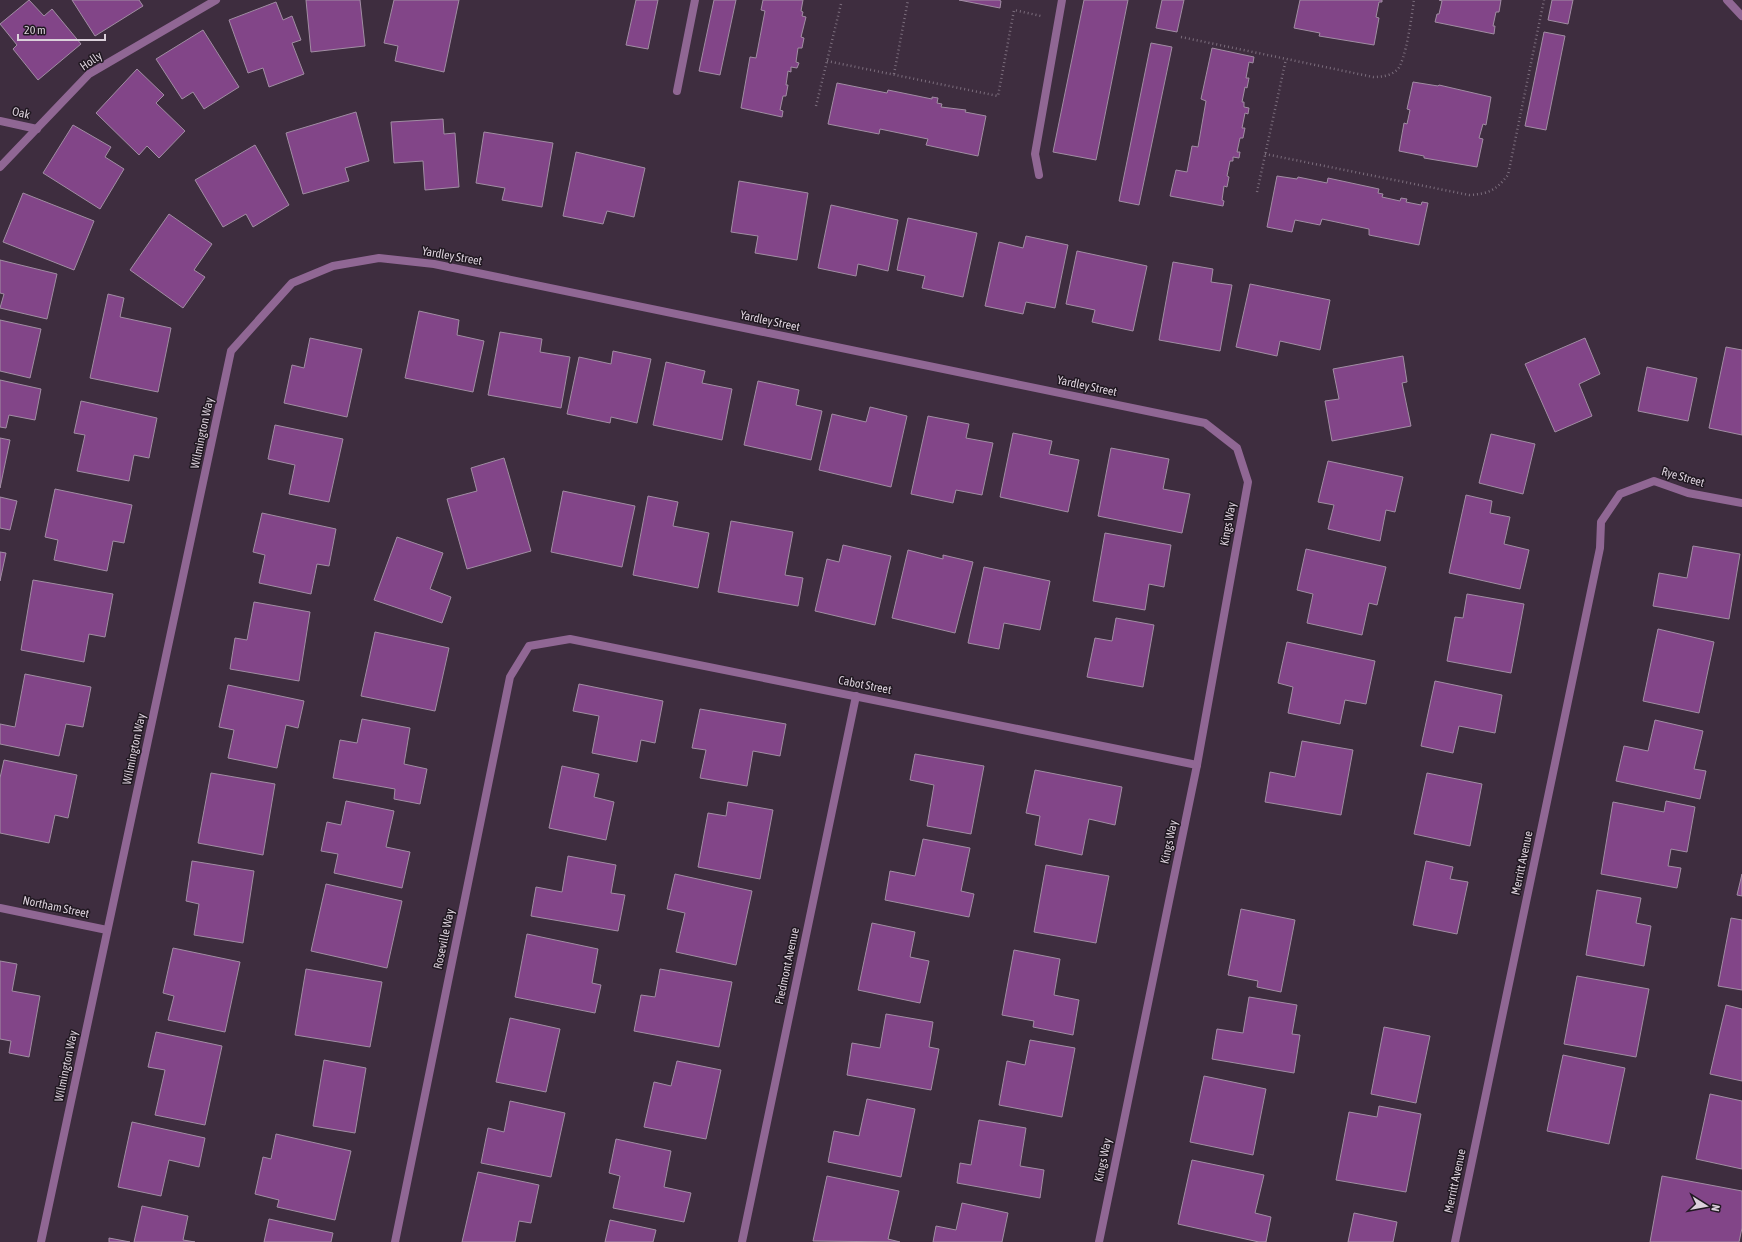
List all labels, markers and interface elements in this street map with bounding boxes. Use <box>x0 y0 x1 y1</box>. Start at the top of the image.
scale bar <box>18 16 105 42</box>
text: 20 m <box>24 23 46 37</box>
street label: Holly <box>77 49 105 73</box>
street label: Oak <box>11 104 32 122</box>
street label: Yardley Street <box>421 244 484 268</box>
street label: Yardley Street <box>739 308 802 334</box>
street label: Yardley Street <box>1056 373 1119 399</box>
street label: Wilmington Way <box>188 396 216 470</box>
street label: Rye Street <box>1660 464 1707 490</box>
street label: Kings Way <box>1217 501 1239 547</box>
street label: Cabot Street <box>837 673 893 697</box>
street label: Wilmington Way <box>120 712 148 786</box>
street label: Kings Way <box>1158 819 1180 865</box>
street label: Merritt Avenue <box>1508 830 1536 896</box>
street label: Northam Street <box>21 893 91 921</box>
street label: Roseville Way <box>431 908 457 970</box>
street label: Piedmont Avenue <box>772 926 802 1006</box>
street label: Wilmington Way <box>52 1029 80 1103</box>
street label: Kings Way <box>1092 1137 1114 1183</box>
street label: Merritt Avenue <box>1441 1148 1469 1214</box>
north arrow <box>1686 1186 1726 1226</box>
text: N <box>1709 1204 1722 1212</box>

